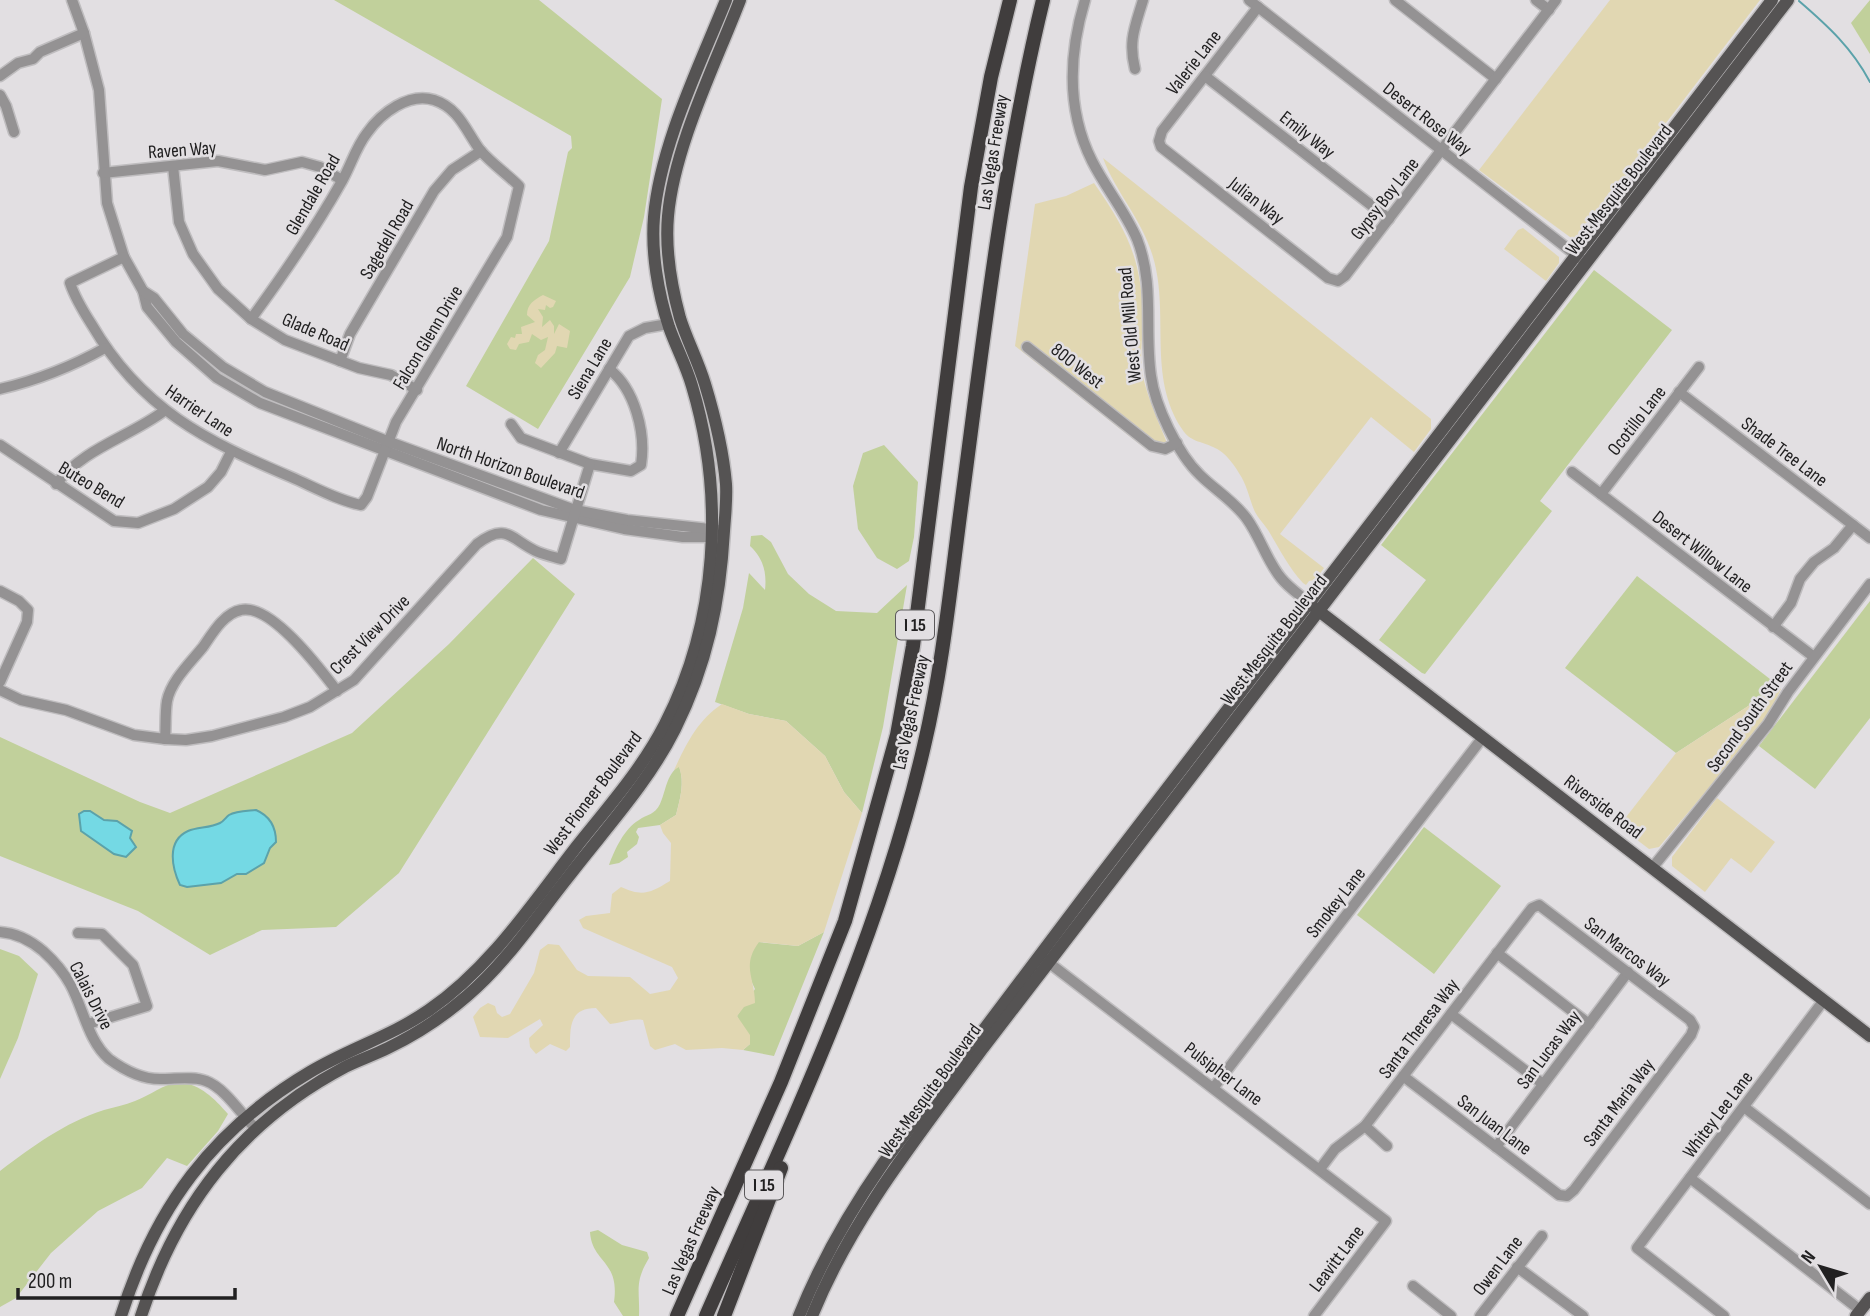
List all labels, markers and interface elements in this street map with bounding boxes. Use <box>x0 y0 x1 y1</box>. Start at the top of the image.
street label: Valerie Lane <box>1162 26 1227 100</box>
street label: Desert Rose Way <box>1378 77 1477 161</box>
street label: Las Vegas Freeway <box>973 92 1014 212</box>
street label: Emily Way <box>1275 106 1340 164</box>
street label: West Mesquite Boulevard <box>1561 120 1677 260</box>
street label: Raven Way <box>147 137 218 164</box>
street label: Glendale Road <box>281 150 346 239</box>
street label: Gypsy Boy Lane <box>1346 153 1424 245</box>
street label: Julian Way <box>1223 172 1289 230</box>
street label: Sagedell Road <box>355 196 419 284</box>
street label: West Old Mill Road <box>1114 266 1147 384</box>
street label: Falcon Glenn Drive <box>388 282 468 394</box>
street label: Glade Road <box>278 308 352 357</box>
street label: Siena Lane <box>563 334 618 404</box>
street label: 800 West <box>1046 338 1108 394</box>
street label: Harrier Lane <box>161 380 238 442</box>
street label: Ocotillo Lane <box>1603 381 1672 460</box>
street label: Shade Tree Lane <box>1736 412 1832 492</box>
street label: North Horizon Boulevard <box>433 432 588 505</box>
street label: Buteo Bend <box>54 457 128 514</box>
street label: Desert Willow Lane <box>1648 506 1757 598</box>
street label: West Mesquite Boulevard <box>1216 570 1332 710</box>
street label: Crest View Drive <box>325 590 415 680</box>
road number: I 15 <box>896 610 934 640</box>
street label: Las Vegas Freeway <box>888 652 935 772</box>
street label: Second South Street <box>1702 657 1798 777</box>
street label: West Pioneer Boulevard <box>539 727 647 860</box>
street label: Riverside Road <box>1559 770 1647 844</box>
street label: Smokey Lane <box>1302 863 1371 943</box>
street label: San Marcos Way <box>1579 912 1675 992</box>
street label: Calais Drive <box>64 958 118 1034</box>
street label: Santa Theresa Way <box>1374 974 1465 1083</box>
street label: San Lucas Way <box>1512 1006 1587 1094</box>
street label: West Mesquite Boulevard <box>874 1020 986 1162</box>
street label: Pulsipher Lane <box>1179 1037 1267 1111</box>
street label: Santa Maria Way <box>1579 1054 1660 1151</box>
street label: Whitey Lee Lane <box>1678 1067 1758 1163</box>
street label: San Juan Lane <box>1452 1090 1536 1161</box>
road number: I 15 <box>745 1170 783 1200</box>
street label: Las Vegas Freeway <box>657 1182 726 1299</box>
street label: Leavitt Lane <box>1305 1221 1370 1297</box>
street label: Owen Lane <box>1468 1231 1528 1300</box>
north arrow <box>1786 1232 1856 1302</box>
text: N <box>1797 1246 1821 1269</box>
scale bar <box>18 1256 234 1300</box>
text: 200 m <box>28 1269 72 1294</box>

